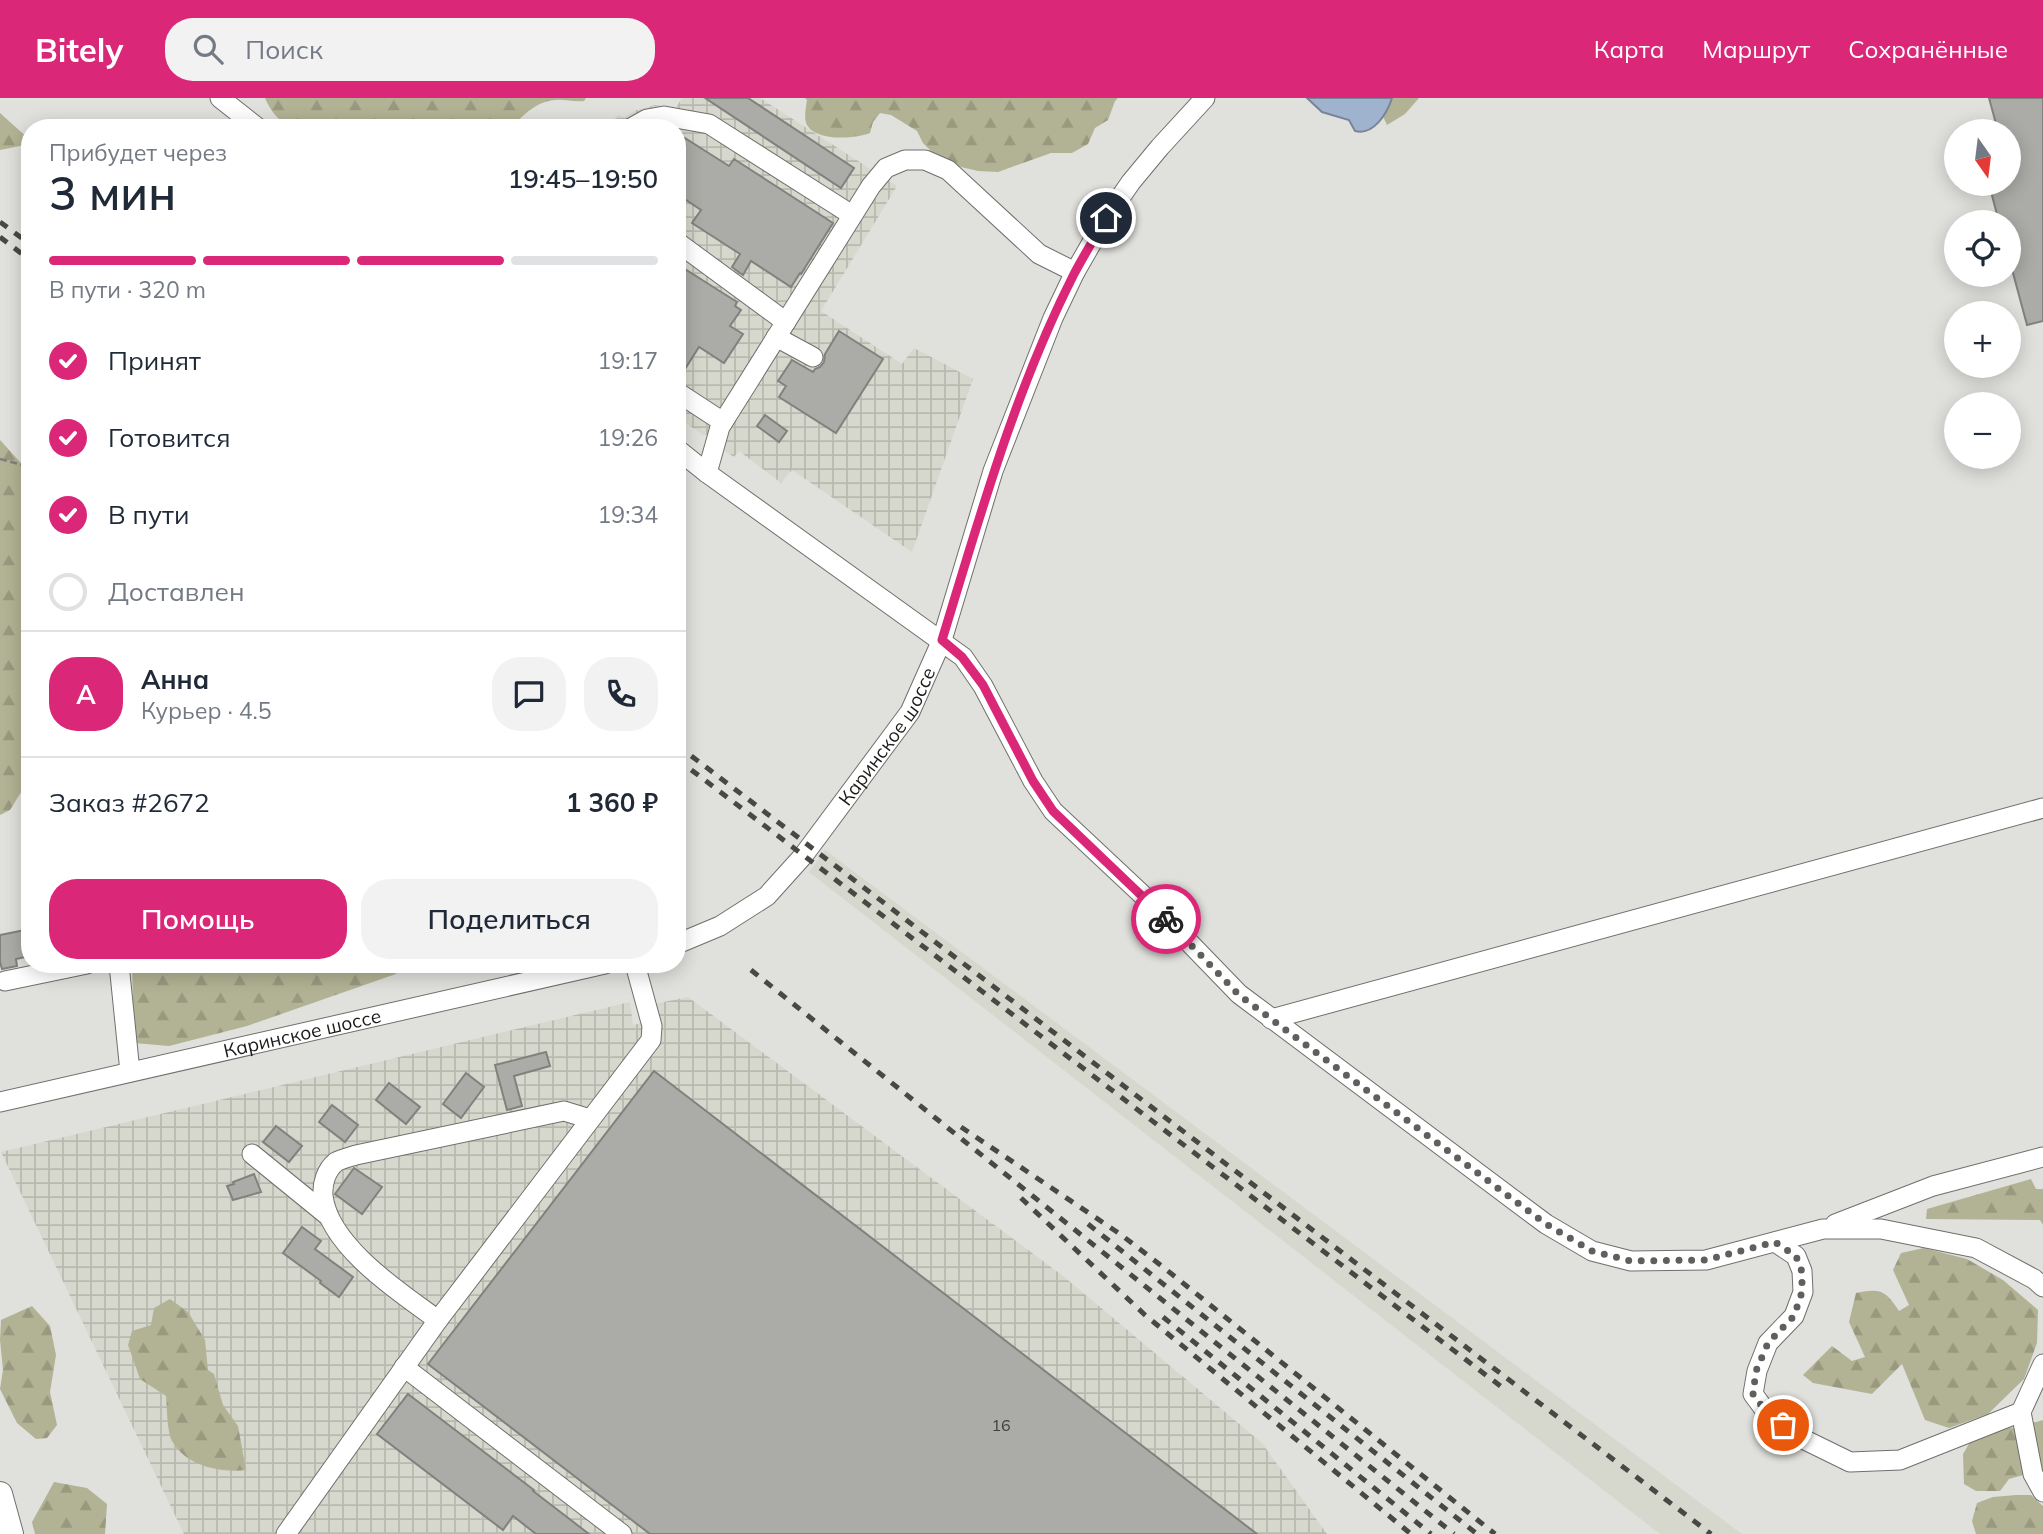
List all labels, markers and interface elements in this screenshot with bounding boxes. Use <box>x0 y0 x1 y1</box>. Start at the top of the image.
search box <box>165 18 655 81</box>
text: Bitely <box>35 29 123 70</box>
icon: search <box>189 30 227 68</box>
text: Поиск <box>245 33 323 66</box>
text: Карта <box>1594 34 1664 64</box>
text: Маршрут <box>1702 34 1810 64</box>
text: Сохранённые <box>1848 34 2008 64</box>
north arrow <box>1944 119 2021 196</box>
map controls <box>1944 119 2021 469</box>
text: Прибудет через <box>49 138 227 167</box>
text: 19:45–19:50 <box>508 162 658 195</box>
text: 3 мин <box>49 164 176 222</box>
pin <box>1076 188 1136 248</box>
icon: home <box>1087 199 1125 237</box>
button: locate <box>1944 210 2021 287</box>
text: В пути · 320 m <box>49 275 206 304</box>
button: + <box>1944 301 2021 378</box>
icon: check <box>49 342 87 380</box>
text: Принят <box>108 344 201 377</box>
text: 19:17 <box>598 346 658 375</box>
button: − <box>1944 392 2021 469</box>
icon: check <box>49 419 87 457</box>
text: Готовится <box>108 421 231 454</box>
text: 19:26 <box>598 423 658 452</box>
icon: check <box>49 496 87 534</box>
text: В пути <box>108 498 189 531</box>
text: 19:34 <box>598 500 658 529</box>
text: Доставлен <box>108 575 245 608</box>
button: chat <box>492 657 566 731</box>
button: phone <box>584 657 658 731</box>
text: Анна <box>141 663 209 696</box>
street label: Каринское шоссе <box>833 663 940 810</box>
text: А <box>76 678 96 711</box>
text: Курьер · 4.5 <box>141 696 272 725</box>
text: Заказ #2672 <box>49 786 210 819</box>
text: 1 360 ₽ <box>566 786 658 819</box>
button: Помощь <box>49 879 347 959</box>
button: Поделиться <box>361 879 658 959</box>
courier <box>1131 884 1201 954</box>
icon: bike <box>1147 900 1185 938</box>
street label: Каринское шоссе <box>221 1003 383 1063</box>
pin <box>1753 1395 1813 1455</box>
icon: bag <box>1764 1406 1802 1444</box>
house number: 16 <box>991 1415 1011 1435</box>

